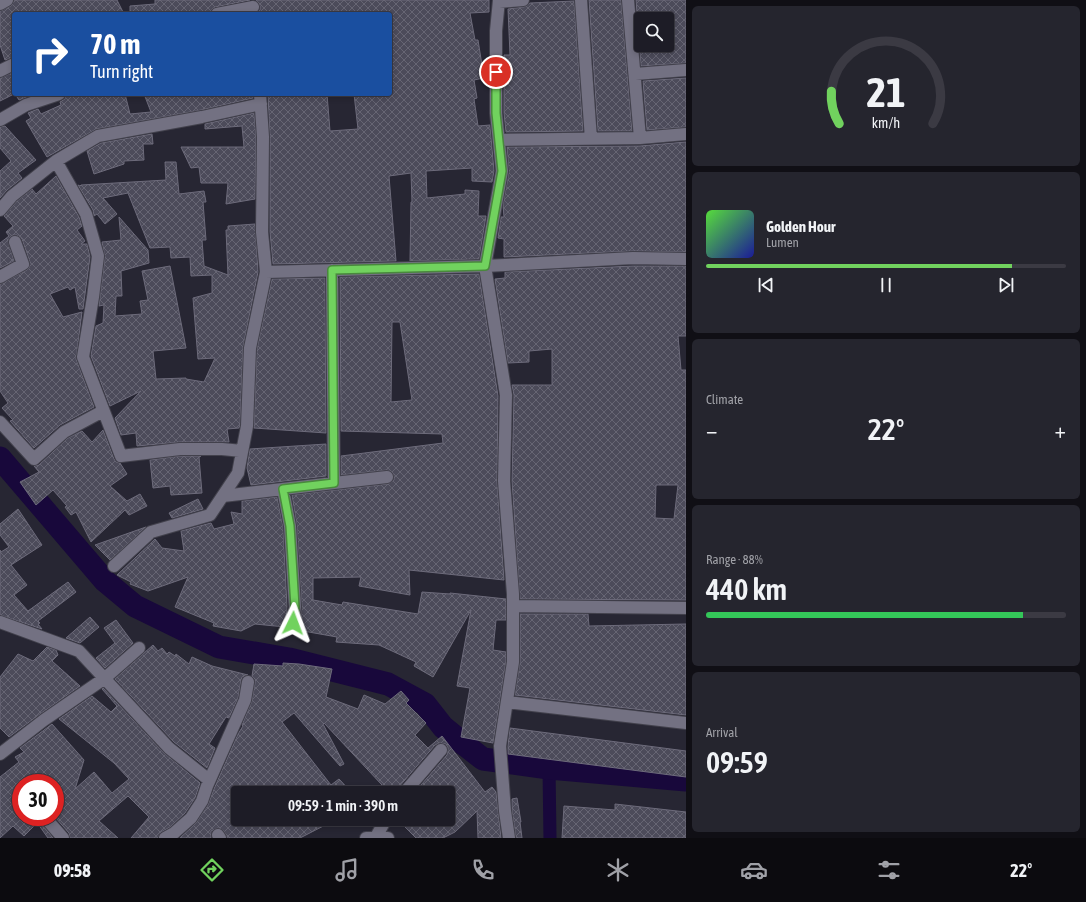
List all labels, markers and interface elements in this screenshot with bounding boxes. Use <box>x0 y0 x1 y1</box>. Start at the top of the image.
map controls <box>634 12 674 52</box>
button: search <box>634 12 674 52</box>
icon: right <box>24 28 76 80</box>
text: 70 m <box>90 28 140 60</box>
pin <box>479 55 513 89</box>
text: Turn right <box>90 61 153 82</box>
icon: arrive <box>485 61 507 83</box>
text: 21 <box>866 68 906 116</box>
text: km/h <box>872 115 900 131</box>
text: Golden Hour <box>766 218 836 235</box>
text: Lumen <box>766 235 799 250</box>
icon: previous <box>755 274 777 296</box>
icon: pause <box>875 274 897 296</box>
icon: next <box>995 274 1017 296</box>
text: Climate <box>706 392 743 407</box>
text: 22° <box>868 412 904 446</box>
text: − <box>706 417 717 443</box>
text: + <box>1055 417 1066 443</box>
text: Range · 88% <box>706 552 763 567</box>
text: 440 km <box>706 572 787 606</box>
position arrow <box>272 602 314 644</box>
text: Arrival <box>706 725 738 740</box>
text: 09:59 <box>706 745 768 779</box>
speed limit sign: 30 <box>12 774 64 826</box>
text: 09:59 · 1 min · 390 m <box>288 797 398 814</box>
icon: directions <box>198 856 226 884</box>
icon: music <box>333 856 361 884</box>
icon: phone <box>469 856 497 884</box>
icon: climate <box>604 856 632 884</box>
icon: car <box>740 856 768 884</box>
icon: filters <box>875 856 903 884</box>
text: 09:58 <box>54 860 91 881</box>
text: 22° <box>1010 860 1032 881</box>

